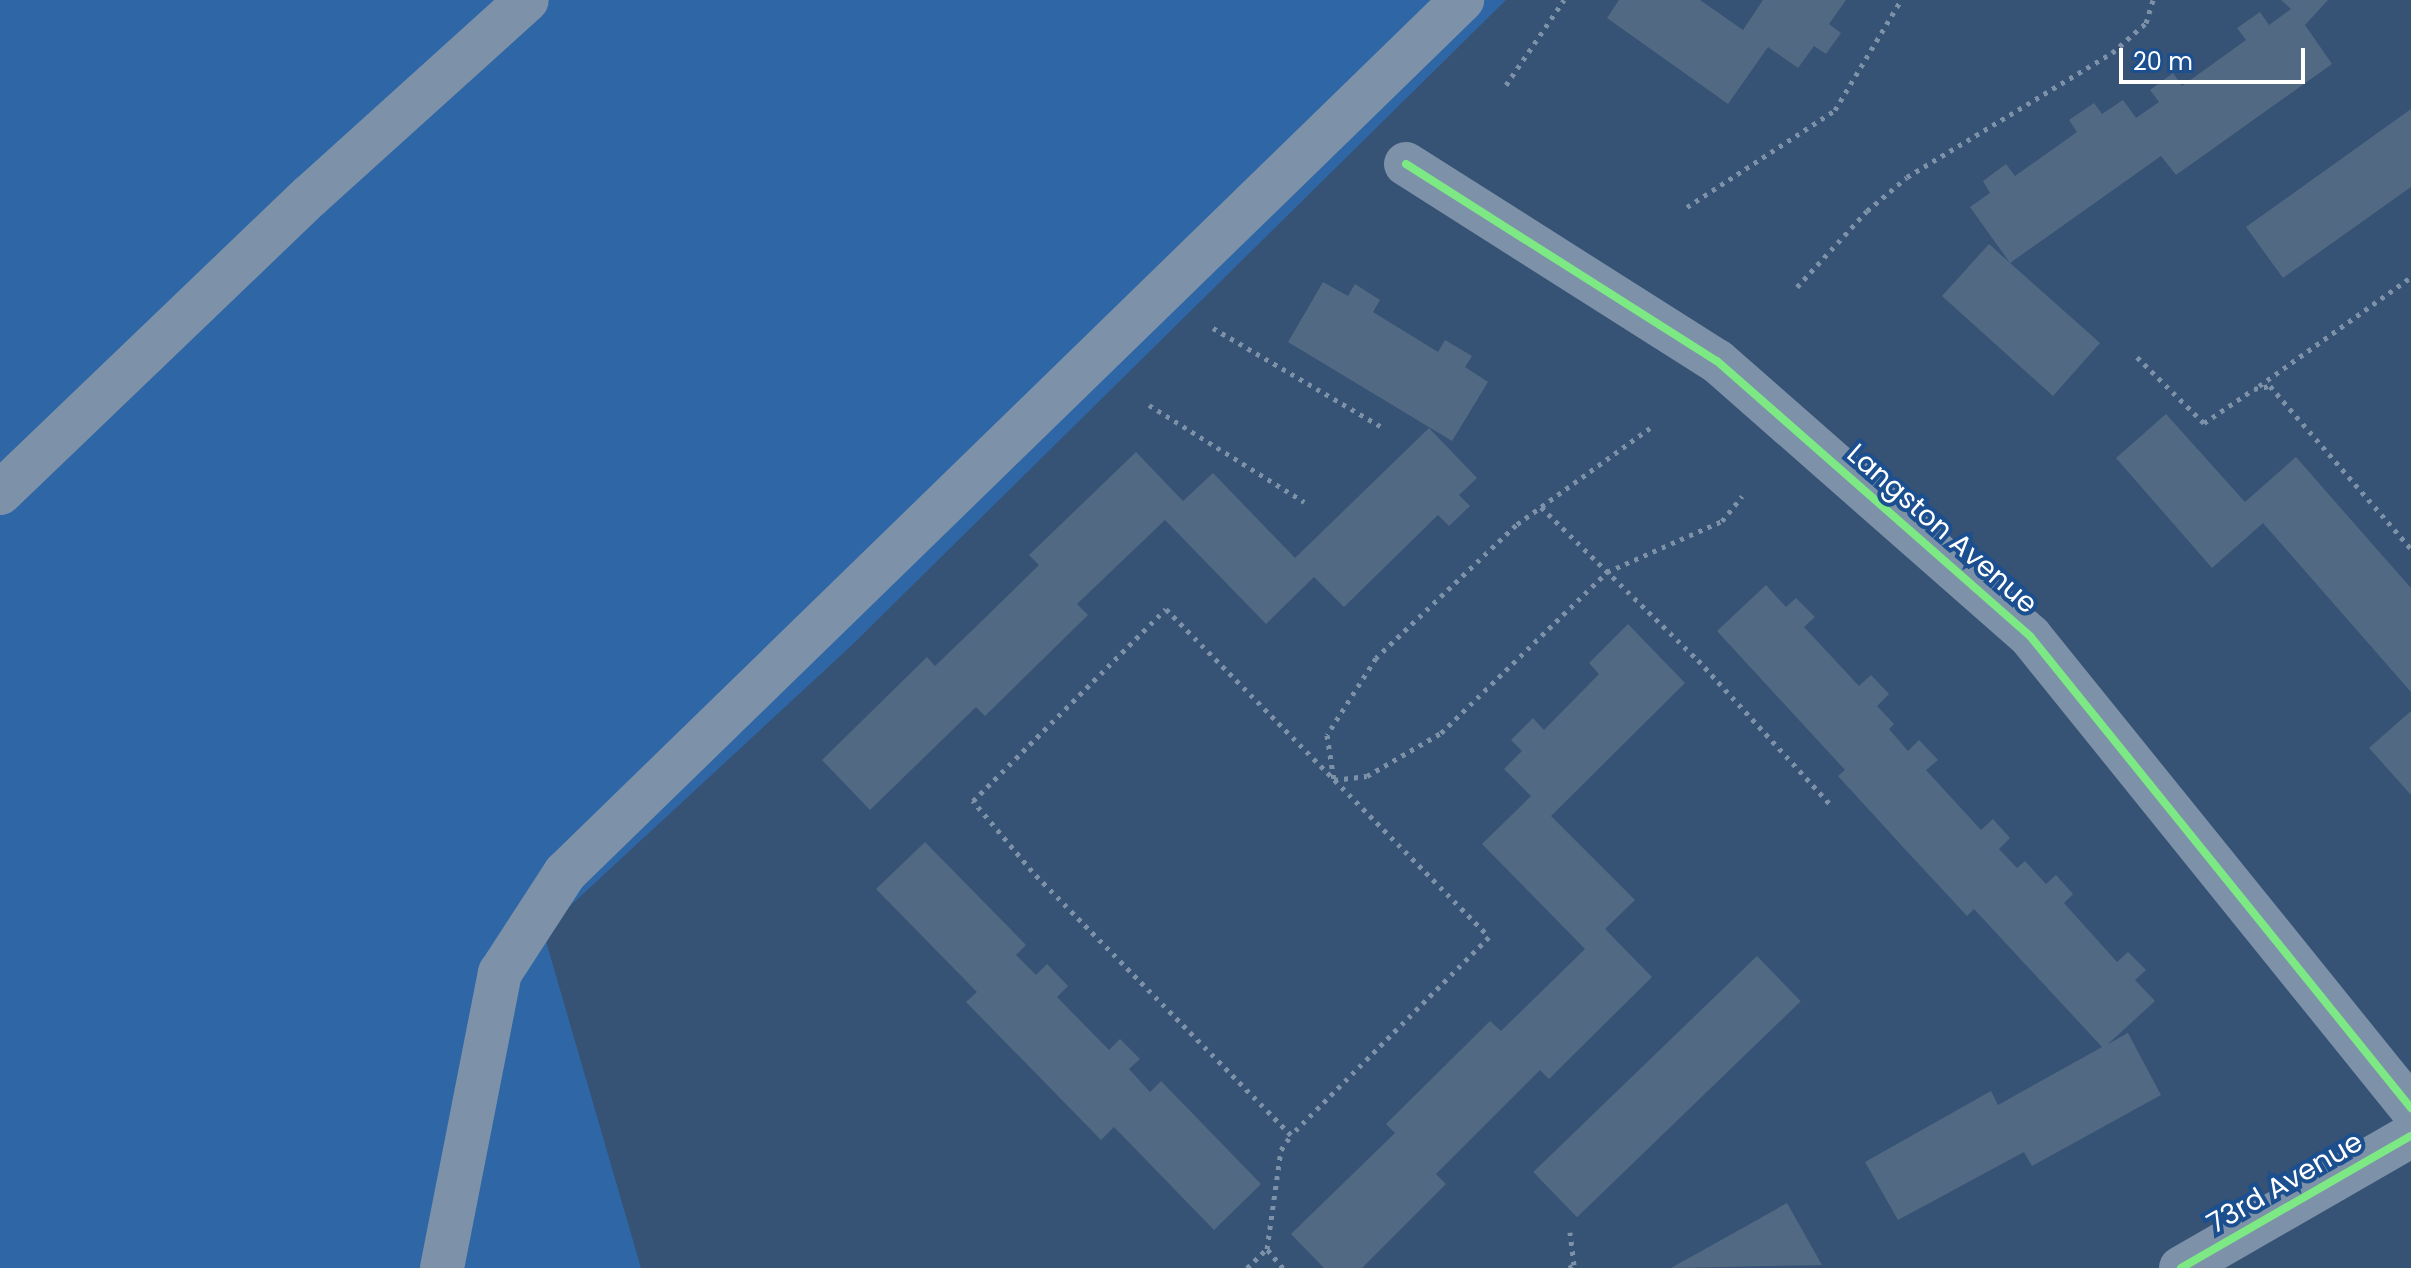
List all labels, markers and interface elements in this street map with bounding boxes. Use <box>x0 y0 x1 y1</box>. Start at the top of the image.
scale bar <box>2123 32 2309 82</box>
text: 20 m <box>2133 45 2193 78</box>
street label: Langston Avenue <box>1840 437 2044 621</box>
street label: 73rd Avenue <box>2201 1125 2369 1241</box>

